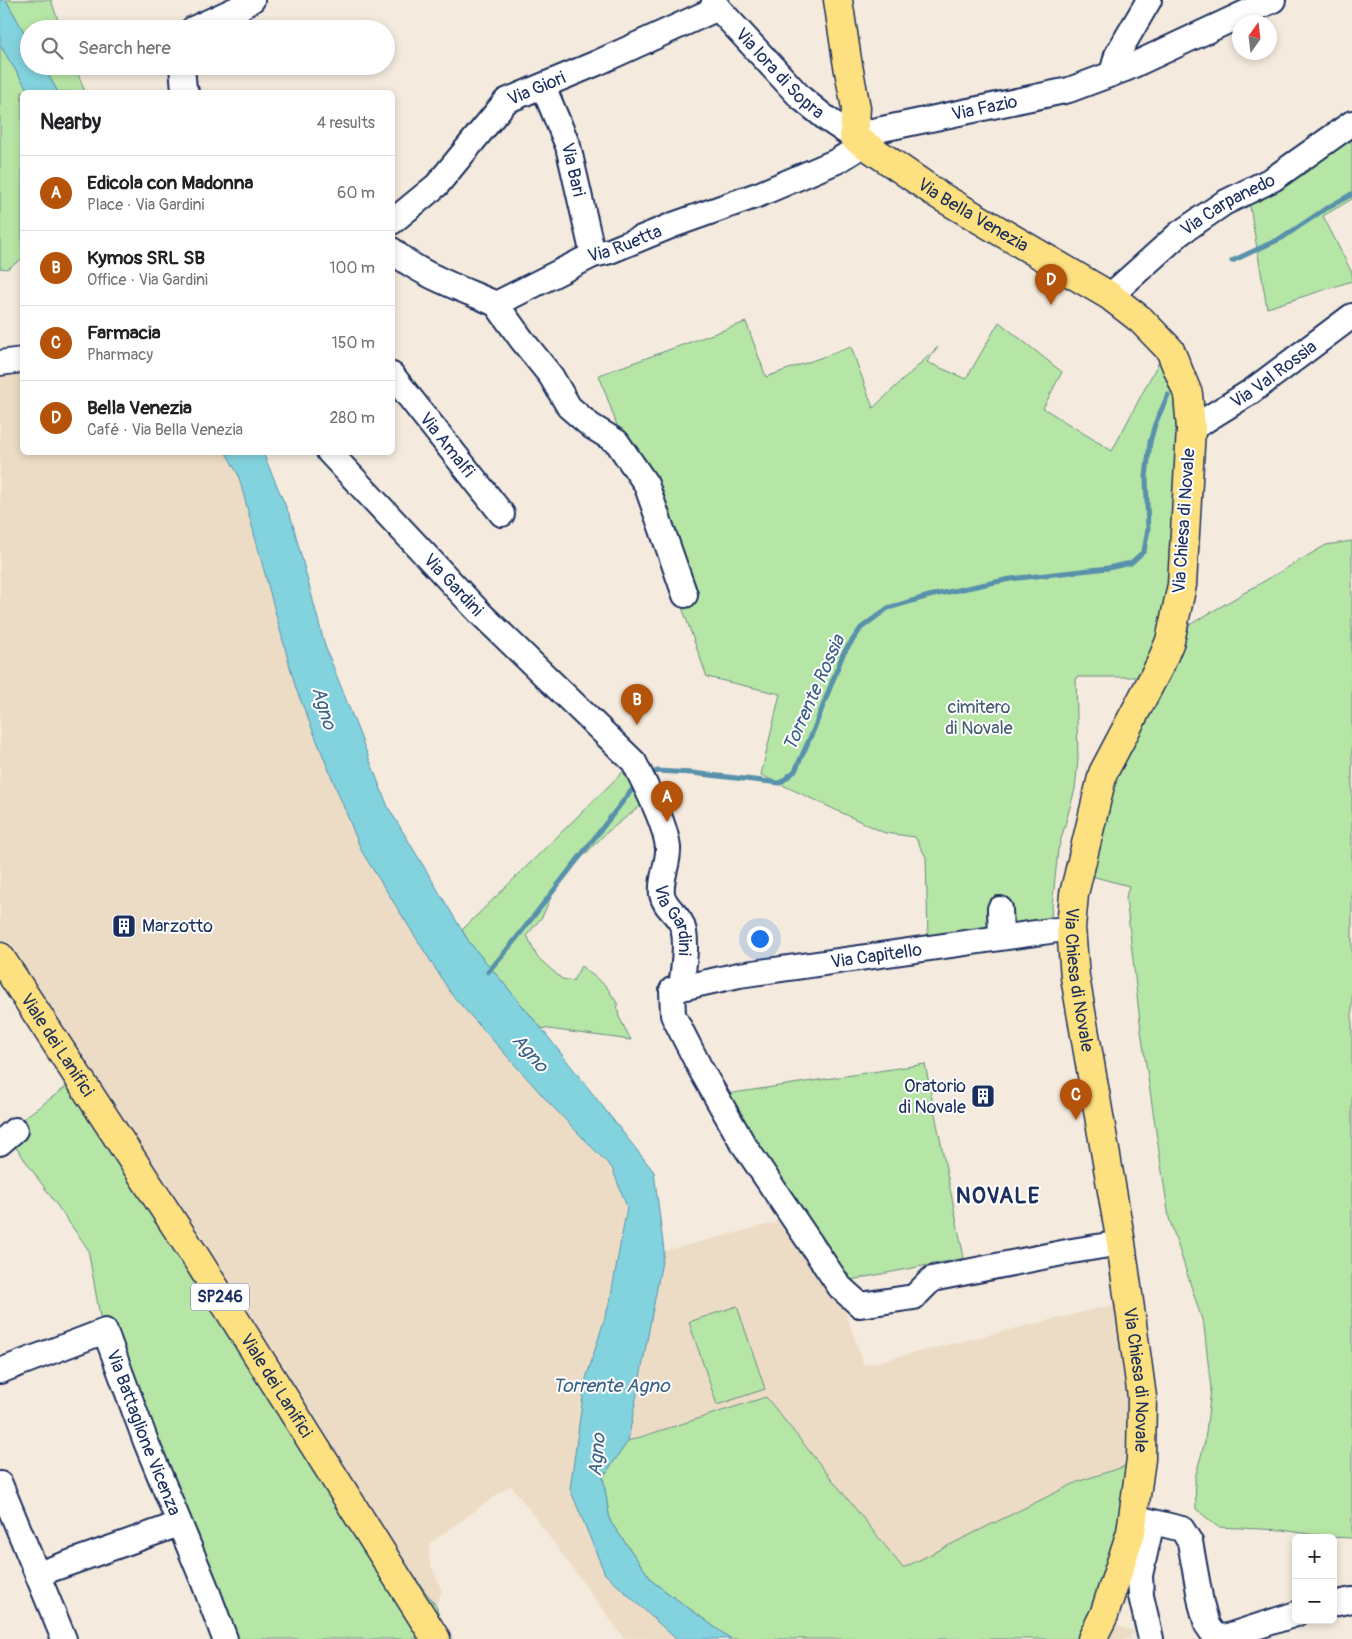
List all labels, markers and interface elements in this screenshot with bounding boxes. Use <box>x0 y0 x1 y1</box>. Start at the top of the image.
north arrow <box>1232 15 1277 60</box>
search box <box>20 20 395 75</box>
street label: Via lora di Sopra <box>730 23 829 124</box>
icon: search <box>38 34 66 62</box>
text: Search here <box>78 36 171 60</box>
street label: Via Giori <box>504 66 569 111</box>
street label: Via Fazio <box>949 90 1020 126</box>
text: Nearby <box>40 109 101 136</box>
text: 4 results <box>317 113 375 133</box>
street label: Via Bari <box>556 140 591 199</box>
street label: Via Carpanedo <box>1176 168 1279 241</box>
text: Edicola con Madonna <box>87 171 253 195</box>
street label: Via Bella Venezia <box>913 173 1033 257</box>
text: A <box>51 183 61 203</box>
text: 60 m <box>337 183 375 203</box>
text: Place · Via Gardini <box>87 195 204 215</box>
street label: Via Ruetta <box>585 219 665 267</box>
text: Kymos SRL SB <box>87 246 205 270</box>
text: B <box>51 258 61 278</box>
text: 100 m <box>329 258 375 278</box>
pin: D <box>1035 264 1067 305</box>
text: Office · Via Gardini <box>87 270 208 290</box>
text: Farmacia <box>87 321 161 345</box>
text: C <box>51 333 61 353</box>
text: 150 m <box>331 333 375 353</box>
street label: Via Val Rossia <box>1226 335 1321 413</box>
text: Pharmacy <box>87 345 153 365</box>
text: Bella Venezia <box>87 396 192 420</box>
text: D <box>51 408 61 428</box>
text: 280 m <box>329 408 375 428</box>
street label: Via Amalfi <box>414 408 480 482</box>
text: Café · Via Bella Venezia <box>87 420 243 440</box>
street label: Via Chiesa di Novale <box>1167 447 1201 595</box>
street label: Via Gardini <box>418 548 489 621</box>
water label: Torrente Rossia <box>778 630 851 755</box>
water label: Agno <box>307 684 342 734</box>
pin: B <box>621 684 653 725</box>
park label: cimitero di Novale <box>945 696 1013 740</box>
pin: A <box>651 781 683 822</box>
street label: Via Gardini <box>650 884 697 957</box>
street label: Via Chiesa di Novale <box>1059 906 1099 1054</box>
building icon: Marzotto <box>111 913 137 939</box>
place label: Marzotto <box>142 915 213 938</box>
your location <box>747 926 773 952</box>
street label: Via Capitello <box>829 938 924 973</box>
street label: Viale dei Lanifici <box>15 989 99 1101</box>
water label: Agno <box>507 1029 554 1079</box>
place label: Oratorio di Novale <box>899 1075 966 1119</box>
pin: C <box>1060 1079 1092 1120</box>
building icon: Oratorio di Novale <box>970 1083 996 1109</box>
district label: NOVALE <box>956 1182 1040 1210</box>
road number: SP246 <box>191 1284 249 1310</box>
street label: Via Chiesa di Novale <box>1118 1306 1153 1453</box>
street label: Viale dei Lanifici <box>235 1329 318 1442</box>
street label: Via Battaglione Vicenza <box>101 1346 186 1519</box>
water label: Torrente Agno <box>552 1374 671 1398</box>
water label: Agno <box>583 1431 611 1478</box>
map controls <box>1292 1534 1337 1624</box>
button: + <box>1292 1534 1337 1579</box>
button: − <box>1292 1579 1337 1624</box>

